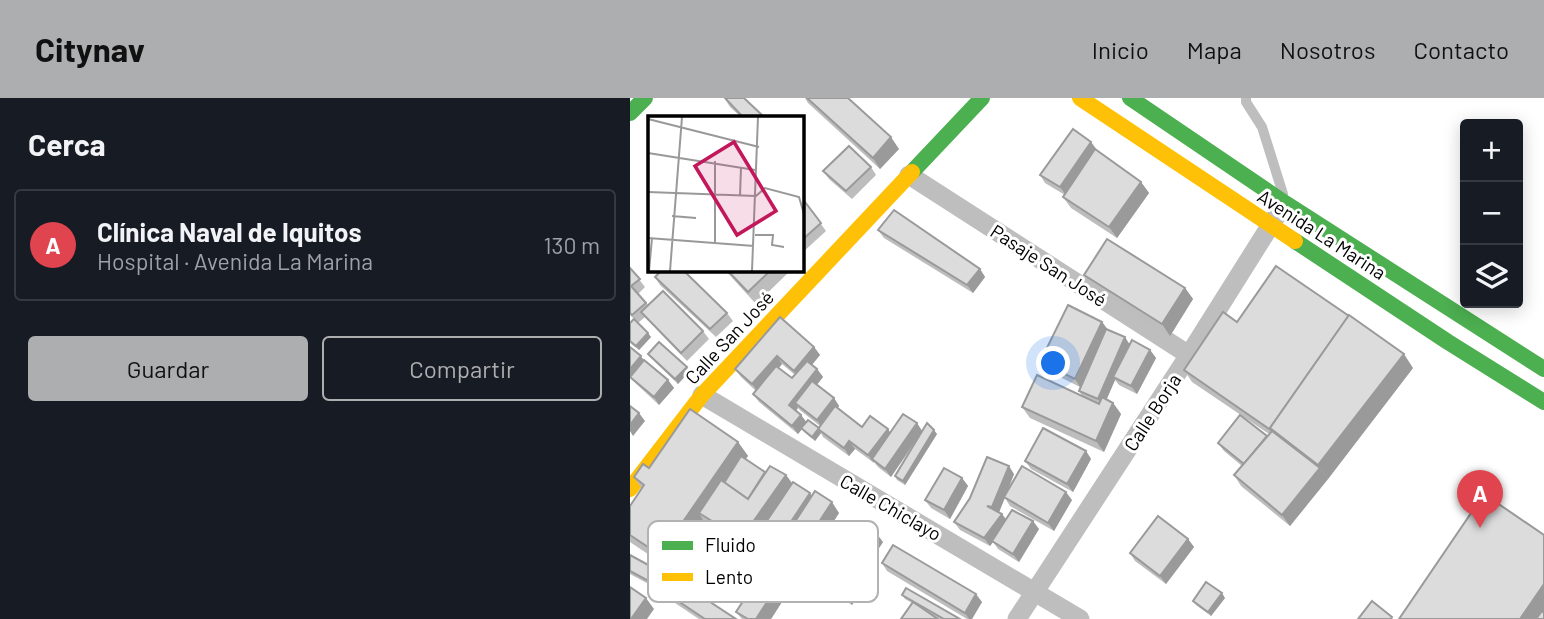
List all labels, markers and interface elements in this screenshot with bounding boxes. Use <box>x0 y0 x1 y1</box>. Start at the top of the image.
text: Citynav <box>35 29 145 69</box>
text: Inicio <box>1092 35 1149 64</box>
text: Mapa <box>1187 35 1242 64</box>
text: Nosotros <box>1280 35 1376 64</box>
text: Contacto <box>1414 35 1509 64</box>
inset map <box>648 116 803 271</box>
map controls <box>1460 119 1523 308</box>
button: + <box>1460 119 1523 182</box>
text: Cerca <box>28 126 106 162</box>
button: − <box>1460 182 1523 245</box>
street label: Avenida La Marina <box>1254 184 1390 284</box>
text: Clínica Naval de Iquitos <box>97 216 362 247</box>
street label: Pasaje San José <box>987 219 1111 311</box>
text: A <box>45 231 61 259</box>
text: 130 m <box>543 231 600 259</box>
button: layers <box>1460 245 1523 308</box>
text: Hospital · Avenida La Marina <box>97 247 373 275</box>
street label: Calle San José <box>680 286 778 388</box>
button: Guardar <box>28 336 308 401</box>
button: Compartir <box>322 336 602 401</box>
your location <box>1036 346 1070 380</box>
street label: Calle Borja <box>1119 369 1185 455</box>
street label: Calle Chiclayo <box>836 469 946 545</box>
pin: A <box>1457 470 1503 528</box>
legend <box>648 521 878 602</box>
text: Fluido <box>705 533 756 556</box>
text: Lento <box>705 565 753 588</box>

